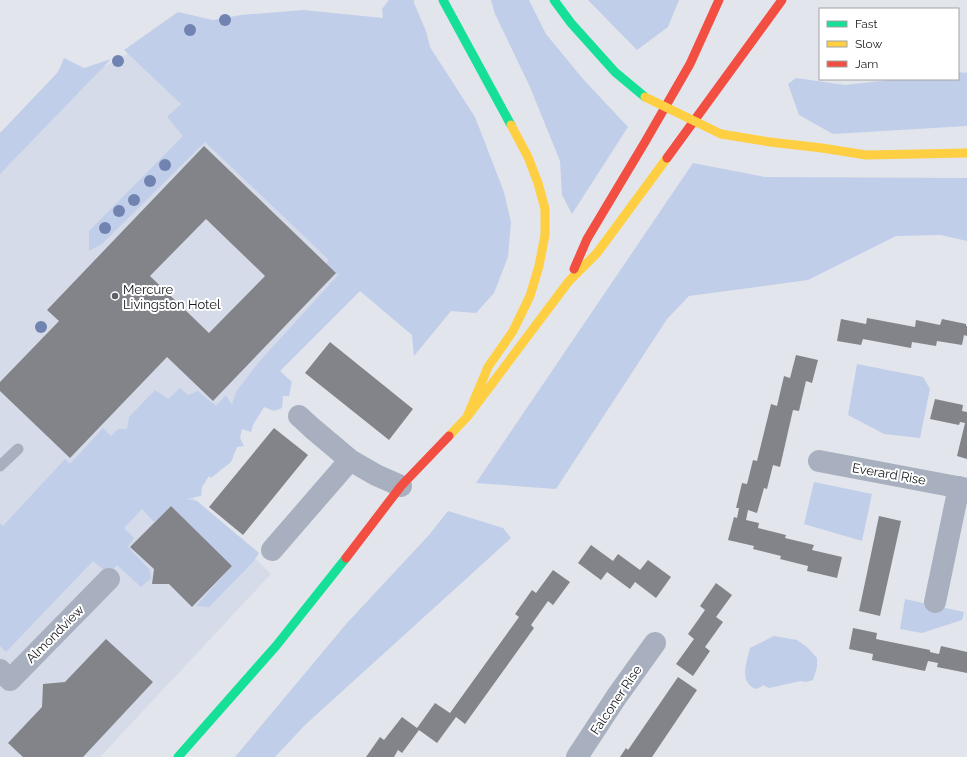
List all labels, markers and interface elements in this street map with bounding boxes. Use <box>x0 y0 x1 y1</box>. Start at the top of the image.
legend <box>819 8 959 80</box>
text: Fast <box>855 17 878 31</box>
text: Slow <box>855 37 882 51</box>
text: Jam <box>855 57 878 71</box>
place label: Mercure Livingston Hotel <box>123 282 221 312</box>
marker: Mercure Livingston Hotel <box>110 291 120 301</box>
street label: Everard Rise <box>851 460 927 488</box>
street label: Almondview <box>23 602 87 666</box>
street label: Falconer Rise <box>587 662 645 737</box>

